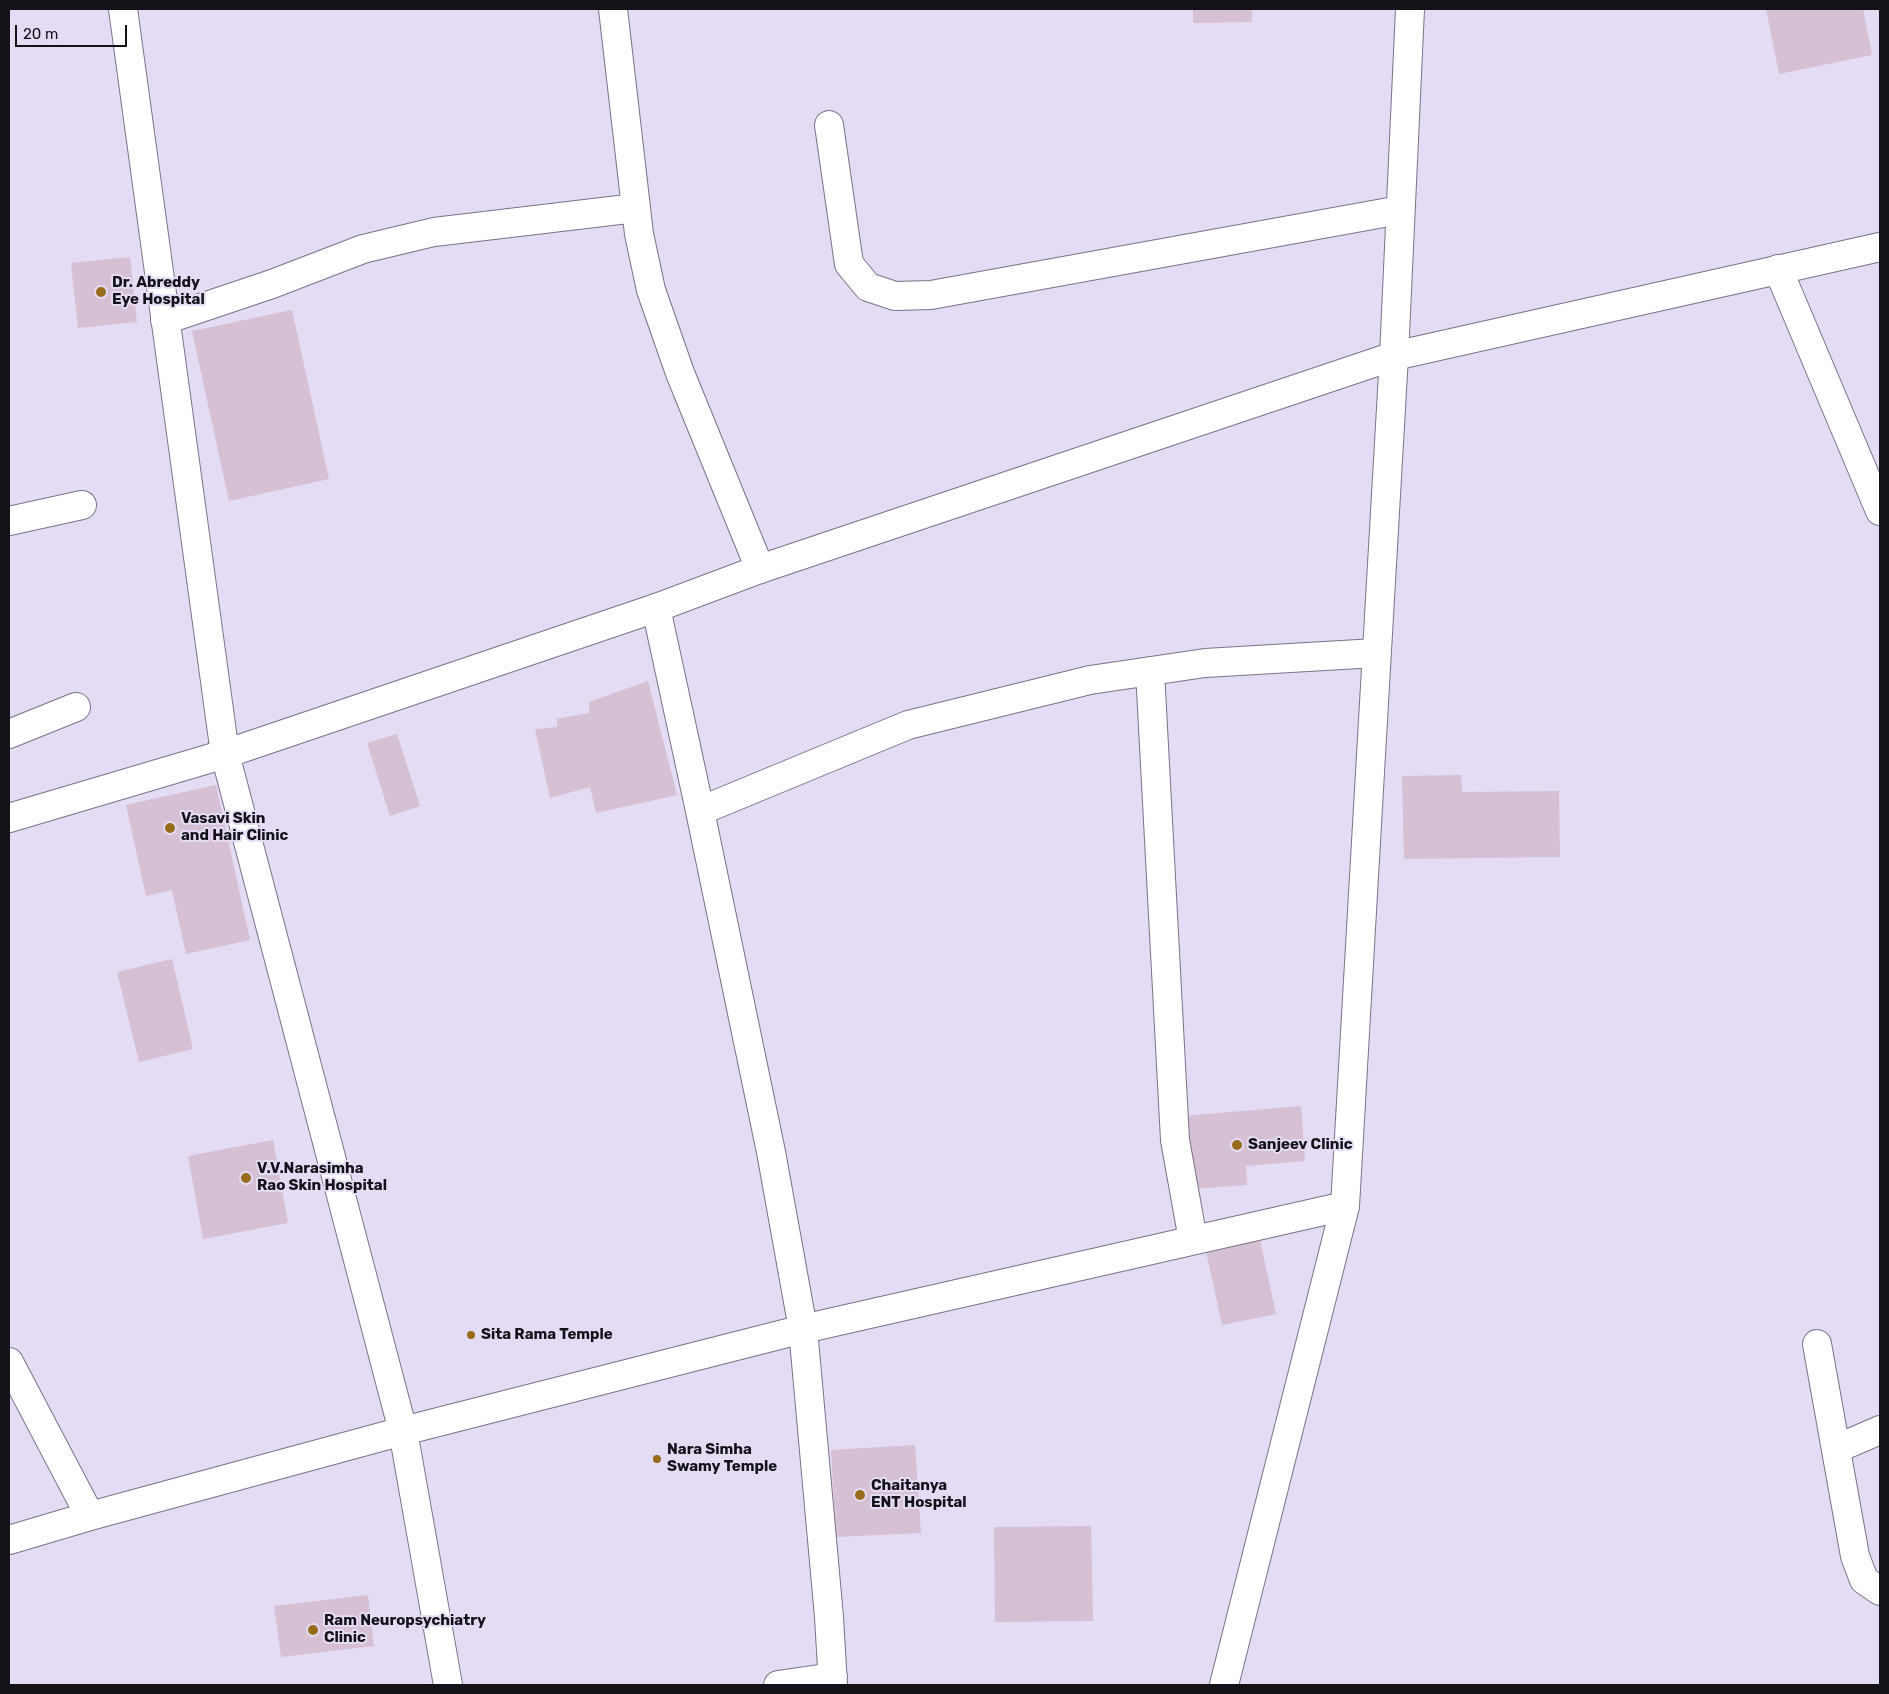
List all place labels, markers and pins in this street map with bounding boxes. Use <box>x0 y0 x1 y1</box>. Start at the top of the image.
place label: Dr. Abreddy Eye Hospital <box>112 274 205 309</box>
marker: Dr. Abreddy Eye Hospital <box>94 285 108 299</box>
place label: Vasavi Skin and Hair Clinic <box>181 810 288 845</box>
marker: Vasavi Skin and Hair Clinic <box>163 821 177 835</box>
place label: Sanjeev Clinic <box>1248 1136 1353 1154</box>
marker: Sanjeev Clinic <box>1230 1138 1244 1152</box>
place label: V.V.Narasimha Rao Skin Hospital <box>257 1160 387 1195</box>
marker: V.V.Narasimha Rao Skin Hospital <box>239 1171 253 1185</box>
place label: Sita Rama Temple <box>481 1326 613 1344</box>
marker: Sita Rama Temple <box>465 1329 477 1341</box>
place label: Nara Simha Swamy Temple <box>667 1441 777 1476</box>
marker: Nara Simha Swamy Temple <box>651 1453 663 1465</box>
place label: Chaitanya ENT Hospital <box>871 1477 967 1512</box>
marker: Chaitanya ENT Hospital <box>853 1488 867 1502</box>
place label: Ram Neuropsychiatry Clinic <box>324 1612 486 1647</box>
marker: Ram Neuropsychiatry Clinic <box>306 1623 320 1637</box>

